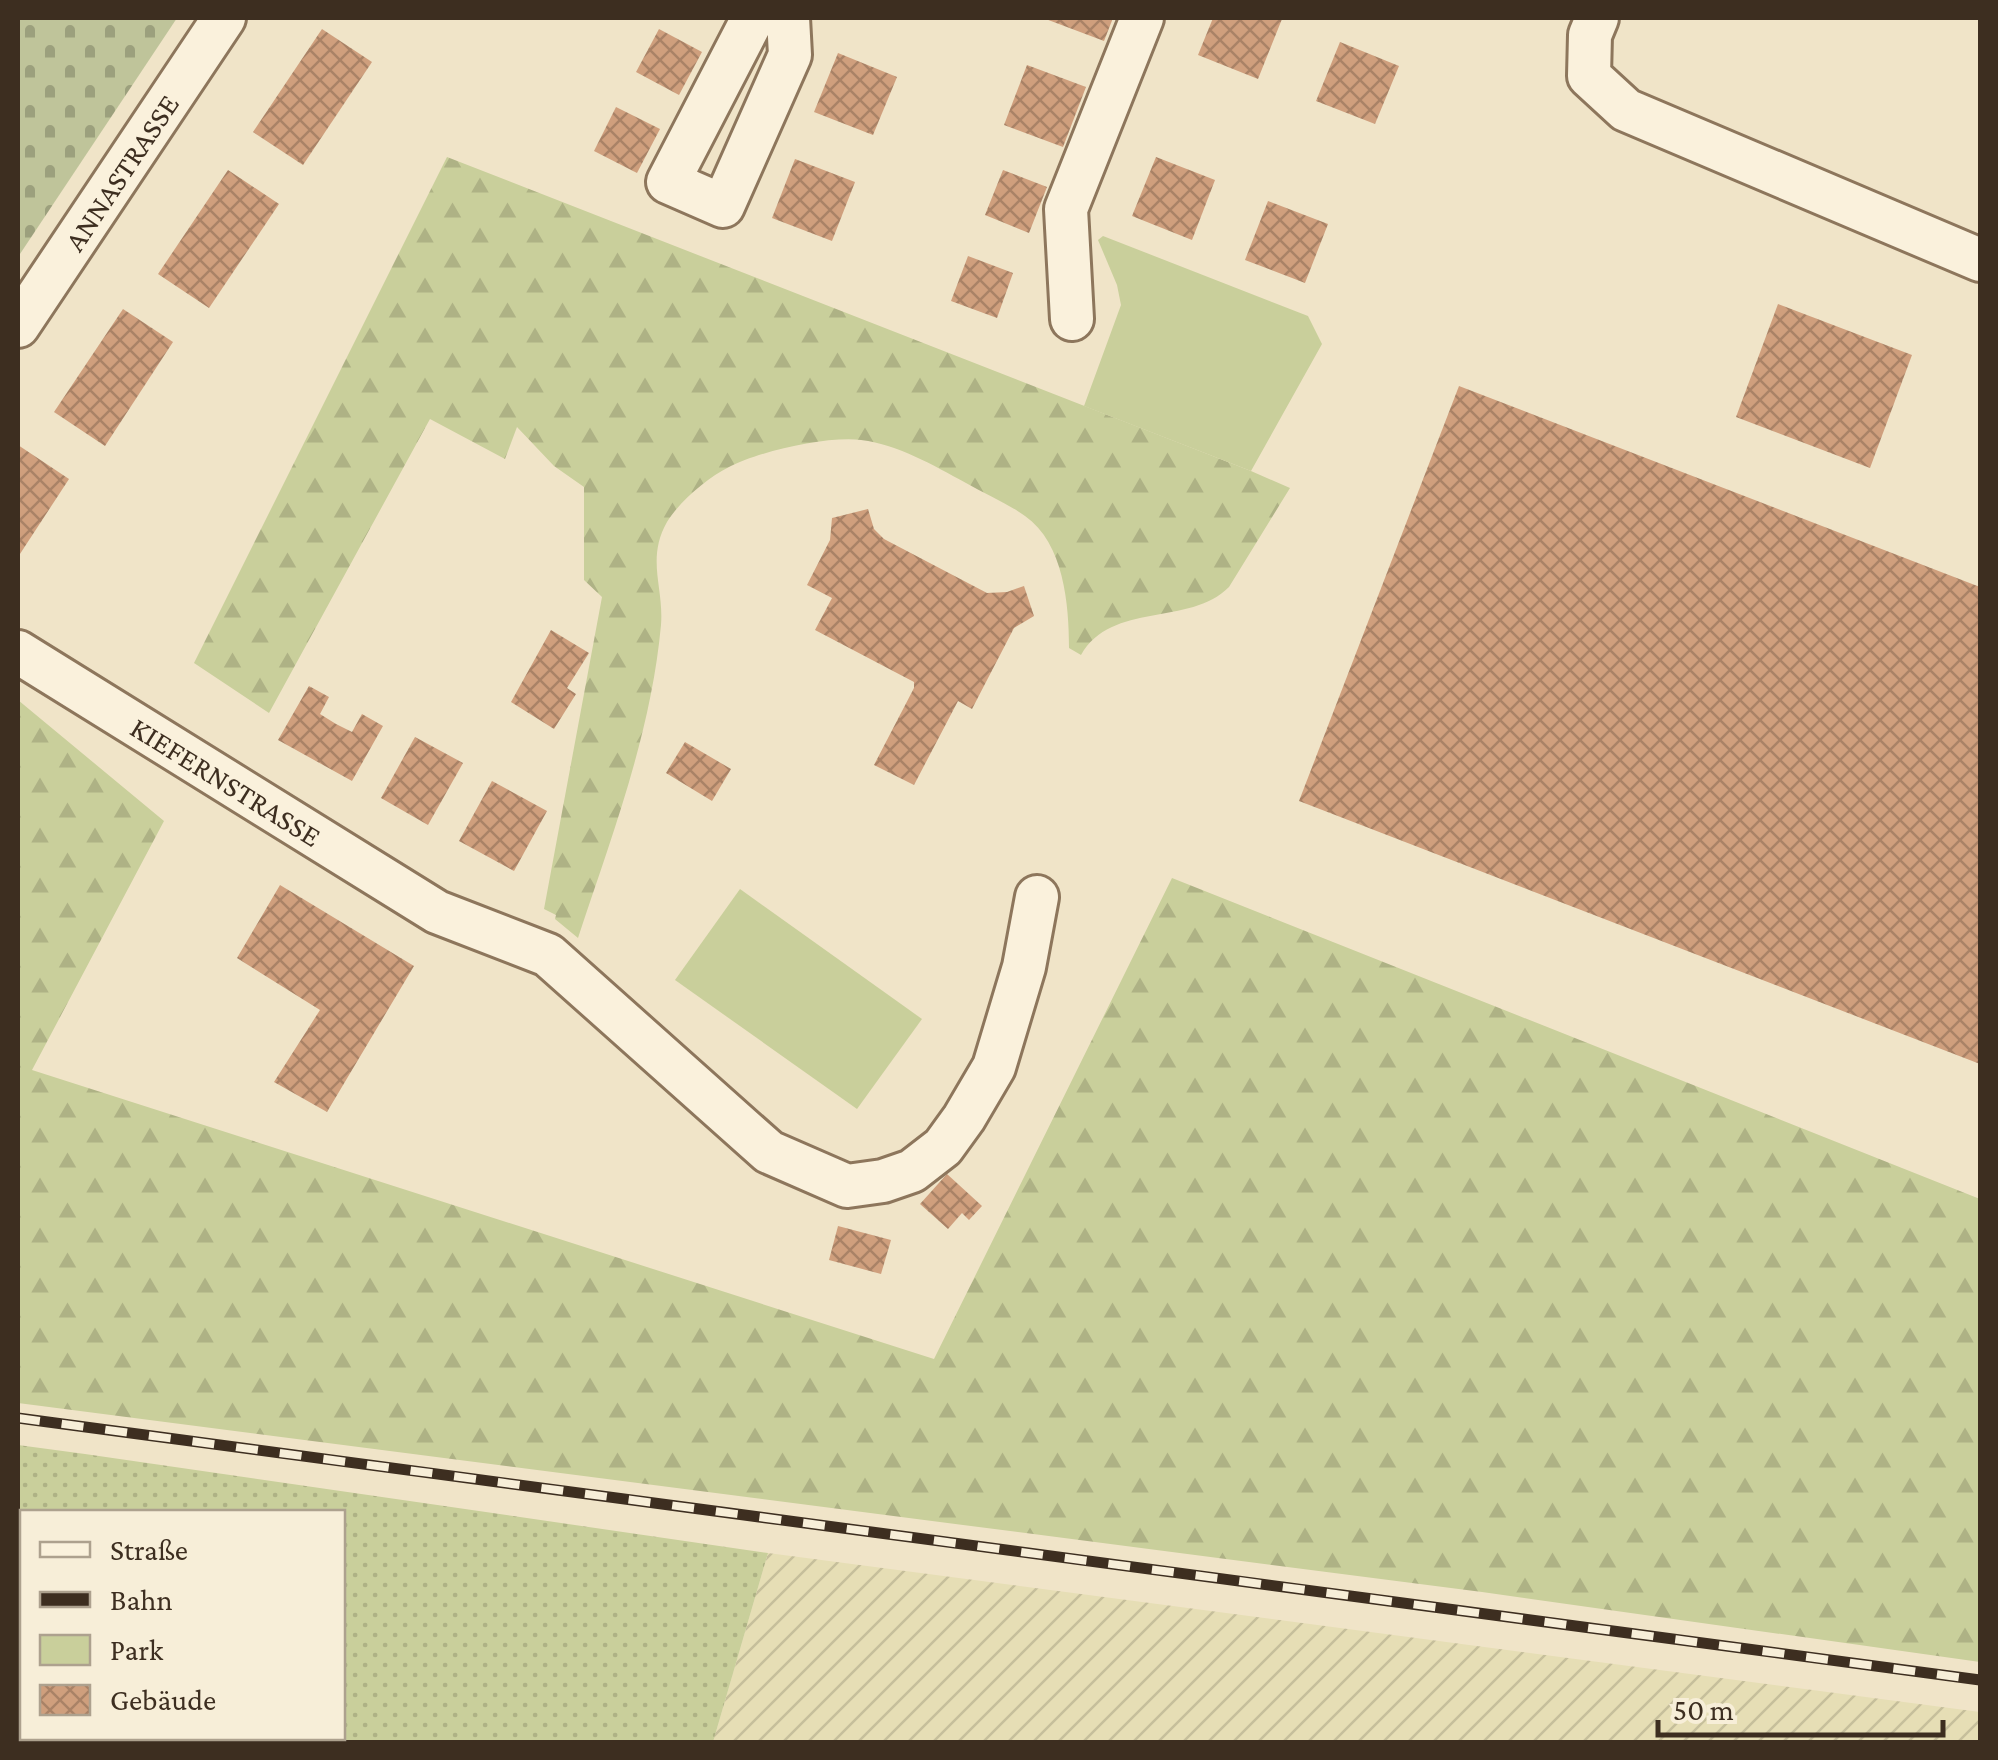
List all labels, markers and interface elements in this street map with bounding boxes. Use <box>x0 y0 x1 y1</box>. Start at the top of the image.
street label: ANNASTRASSE <box>57 88 185 256</box>
street label: KIEFERNSTRASSE <box>125 710 327 853</box>
legend <box>20 1510 345 1740</box>
text: Straße <box>110 1533 188 1566</box>
text: Bahn <box>110 1583 173 1616</box>
text: Park <box>110 1633 164 1666</box>
scale bar <box>1658 1675 1943 1737</box>
text: Gebäude <box>110 1683 216 1716</box>
text: 50 m <box>1673 1693 1734 1726</box>

